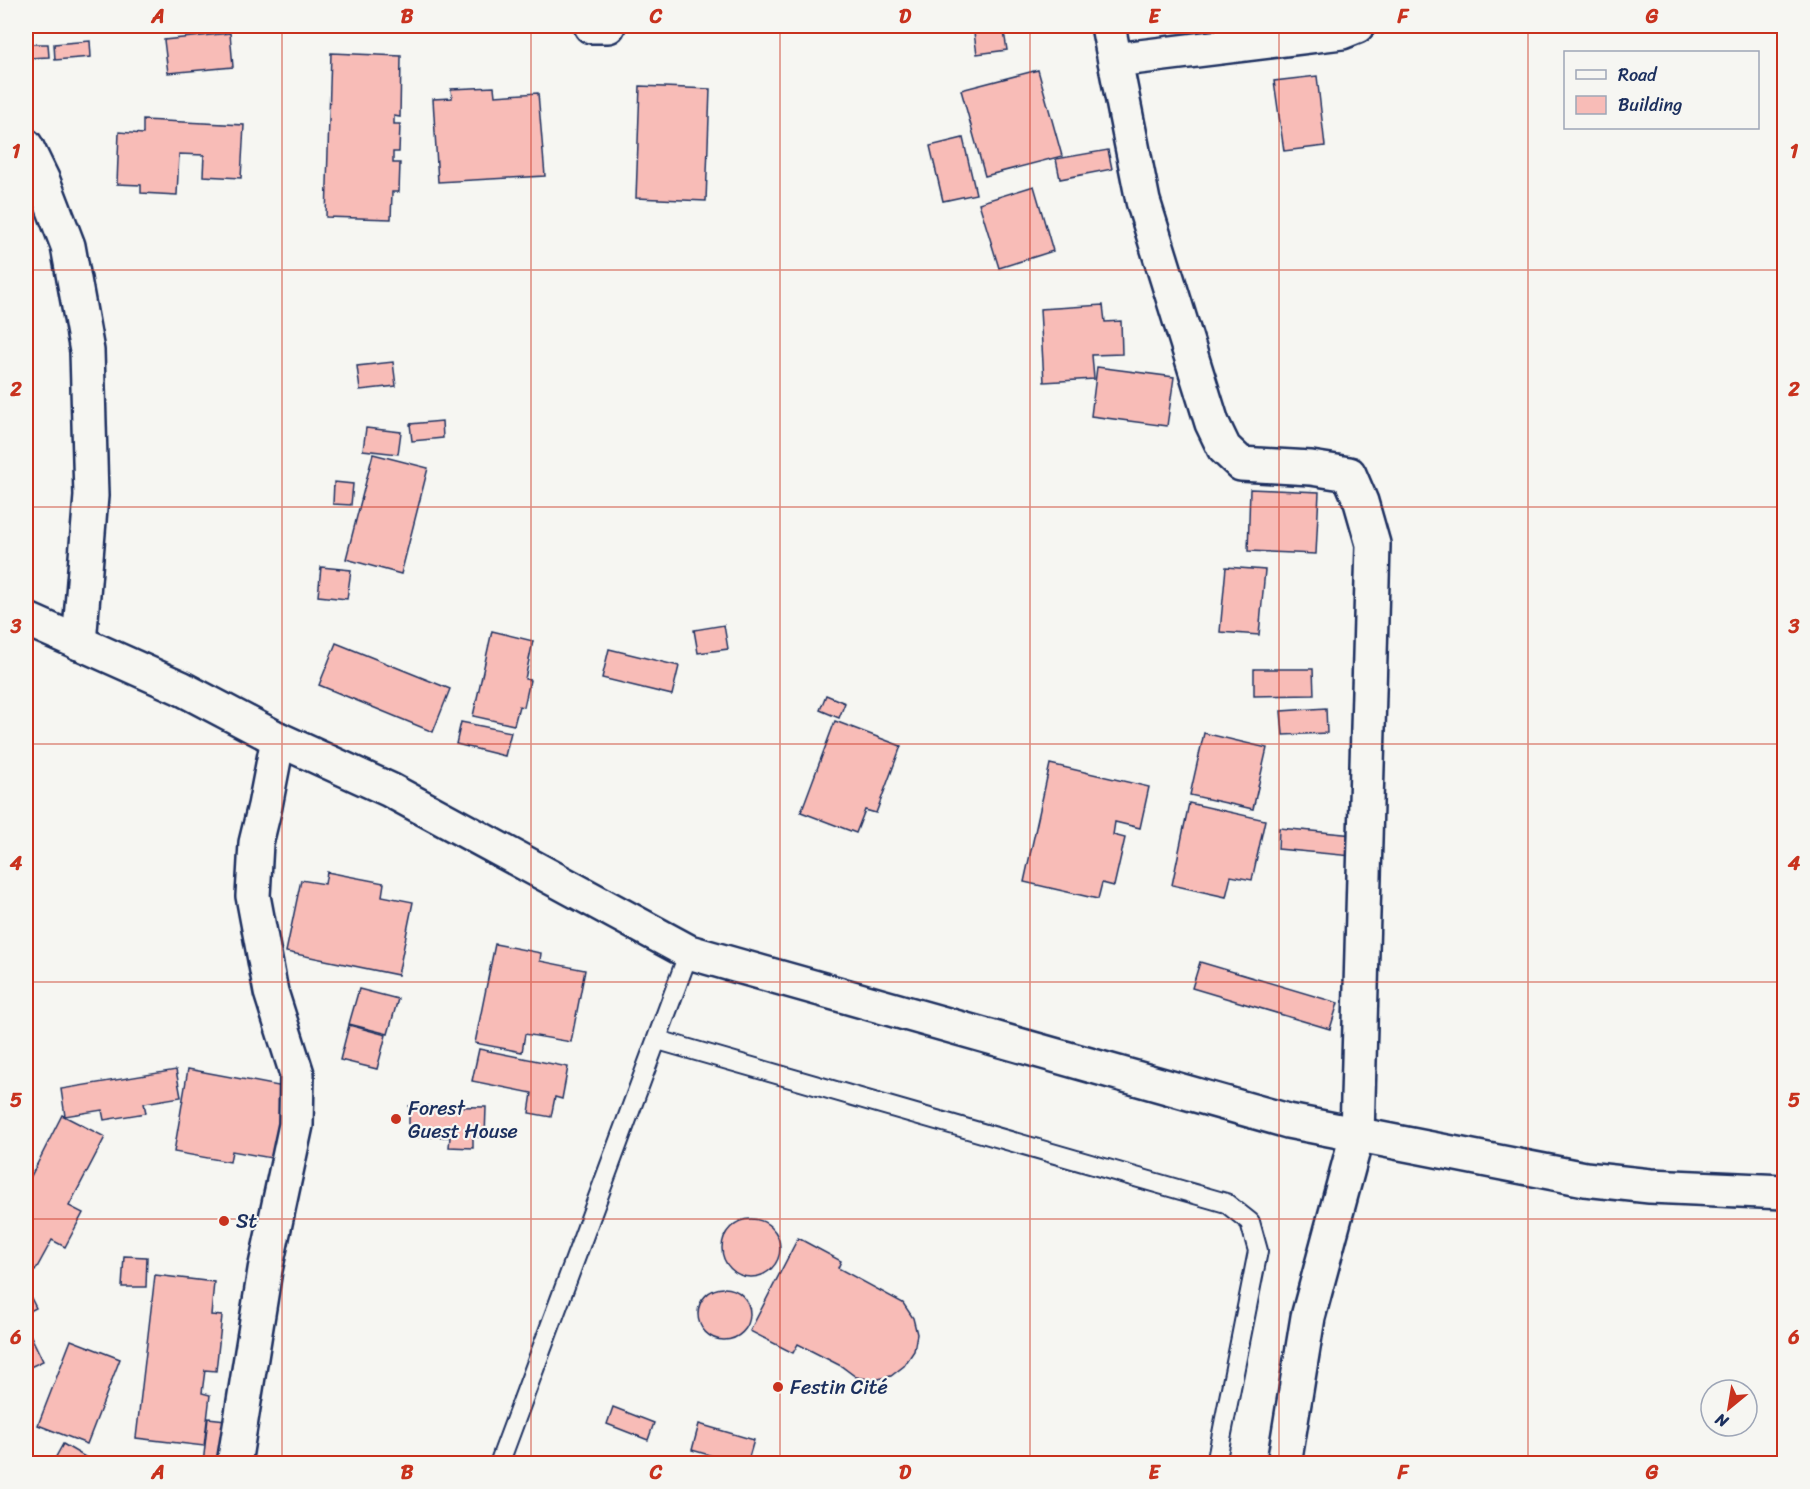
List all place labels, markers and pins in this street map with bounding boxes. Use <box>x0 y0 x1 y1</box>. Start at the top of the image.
place label: Forest Guest House <box>408 1091 518 1149</box>
marker: Forest Guest House <box>389 1112 403 1126</box>
place label: St <box>236 1204 258 1239</box>
marker: St <box>217 1214 231 1228</box>
place label: Festin Cité <box>790 1370 888 1405</box>
marker: Festin Cité <box>771 1380 785 1394</box>

